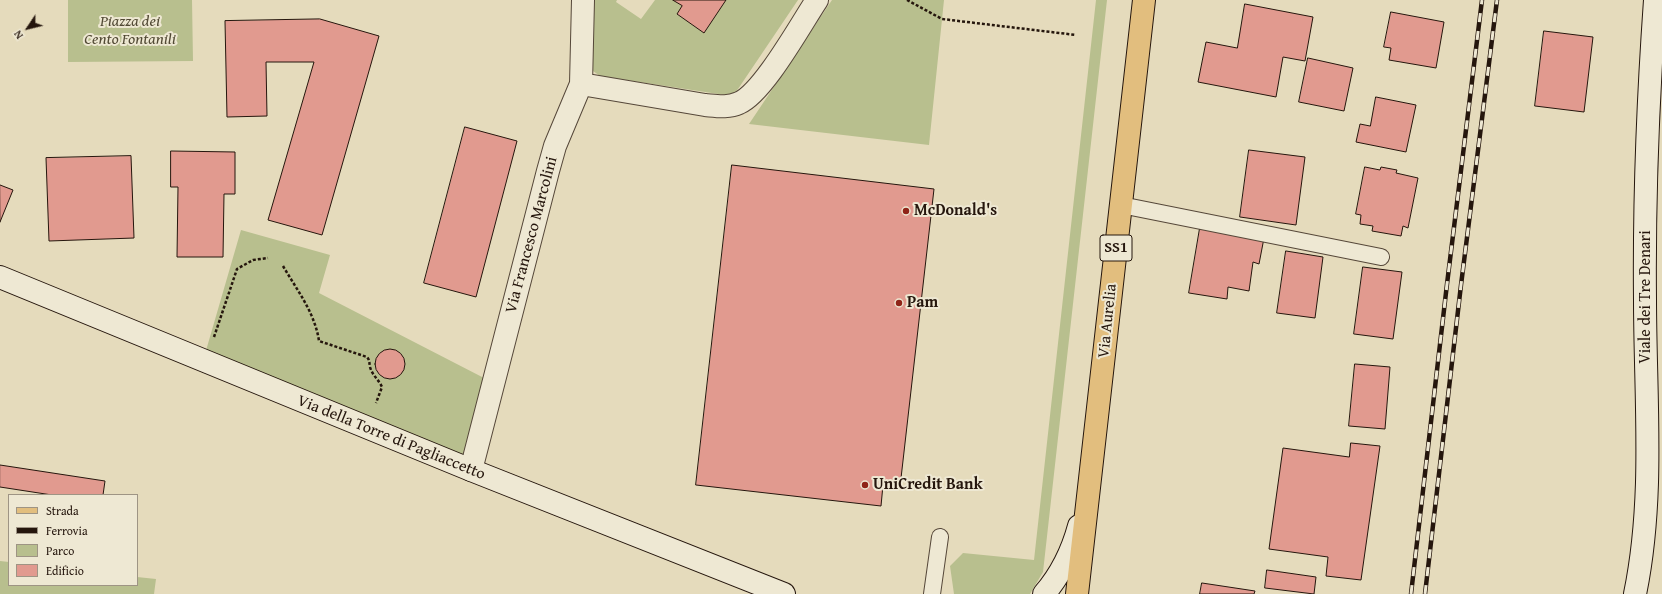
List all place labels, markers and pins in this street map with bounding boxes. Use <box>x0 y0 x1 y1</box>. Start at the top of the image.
place label: McDonald's <box>914 201 997 221</box>
marker: McDonald's <box>901 206 911 216</box>
place label: Pam <box>907 293 938 313</box>
marker: Pam <box>894 298 904 308</box>
place label: UniCredit Bank <box>873 475 983 495</box>
marker: UniCredit Bank <box>860 480 870 490</box>

